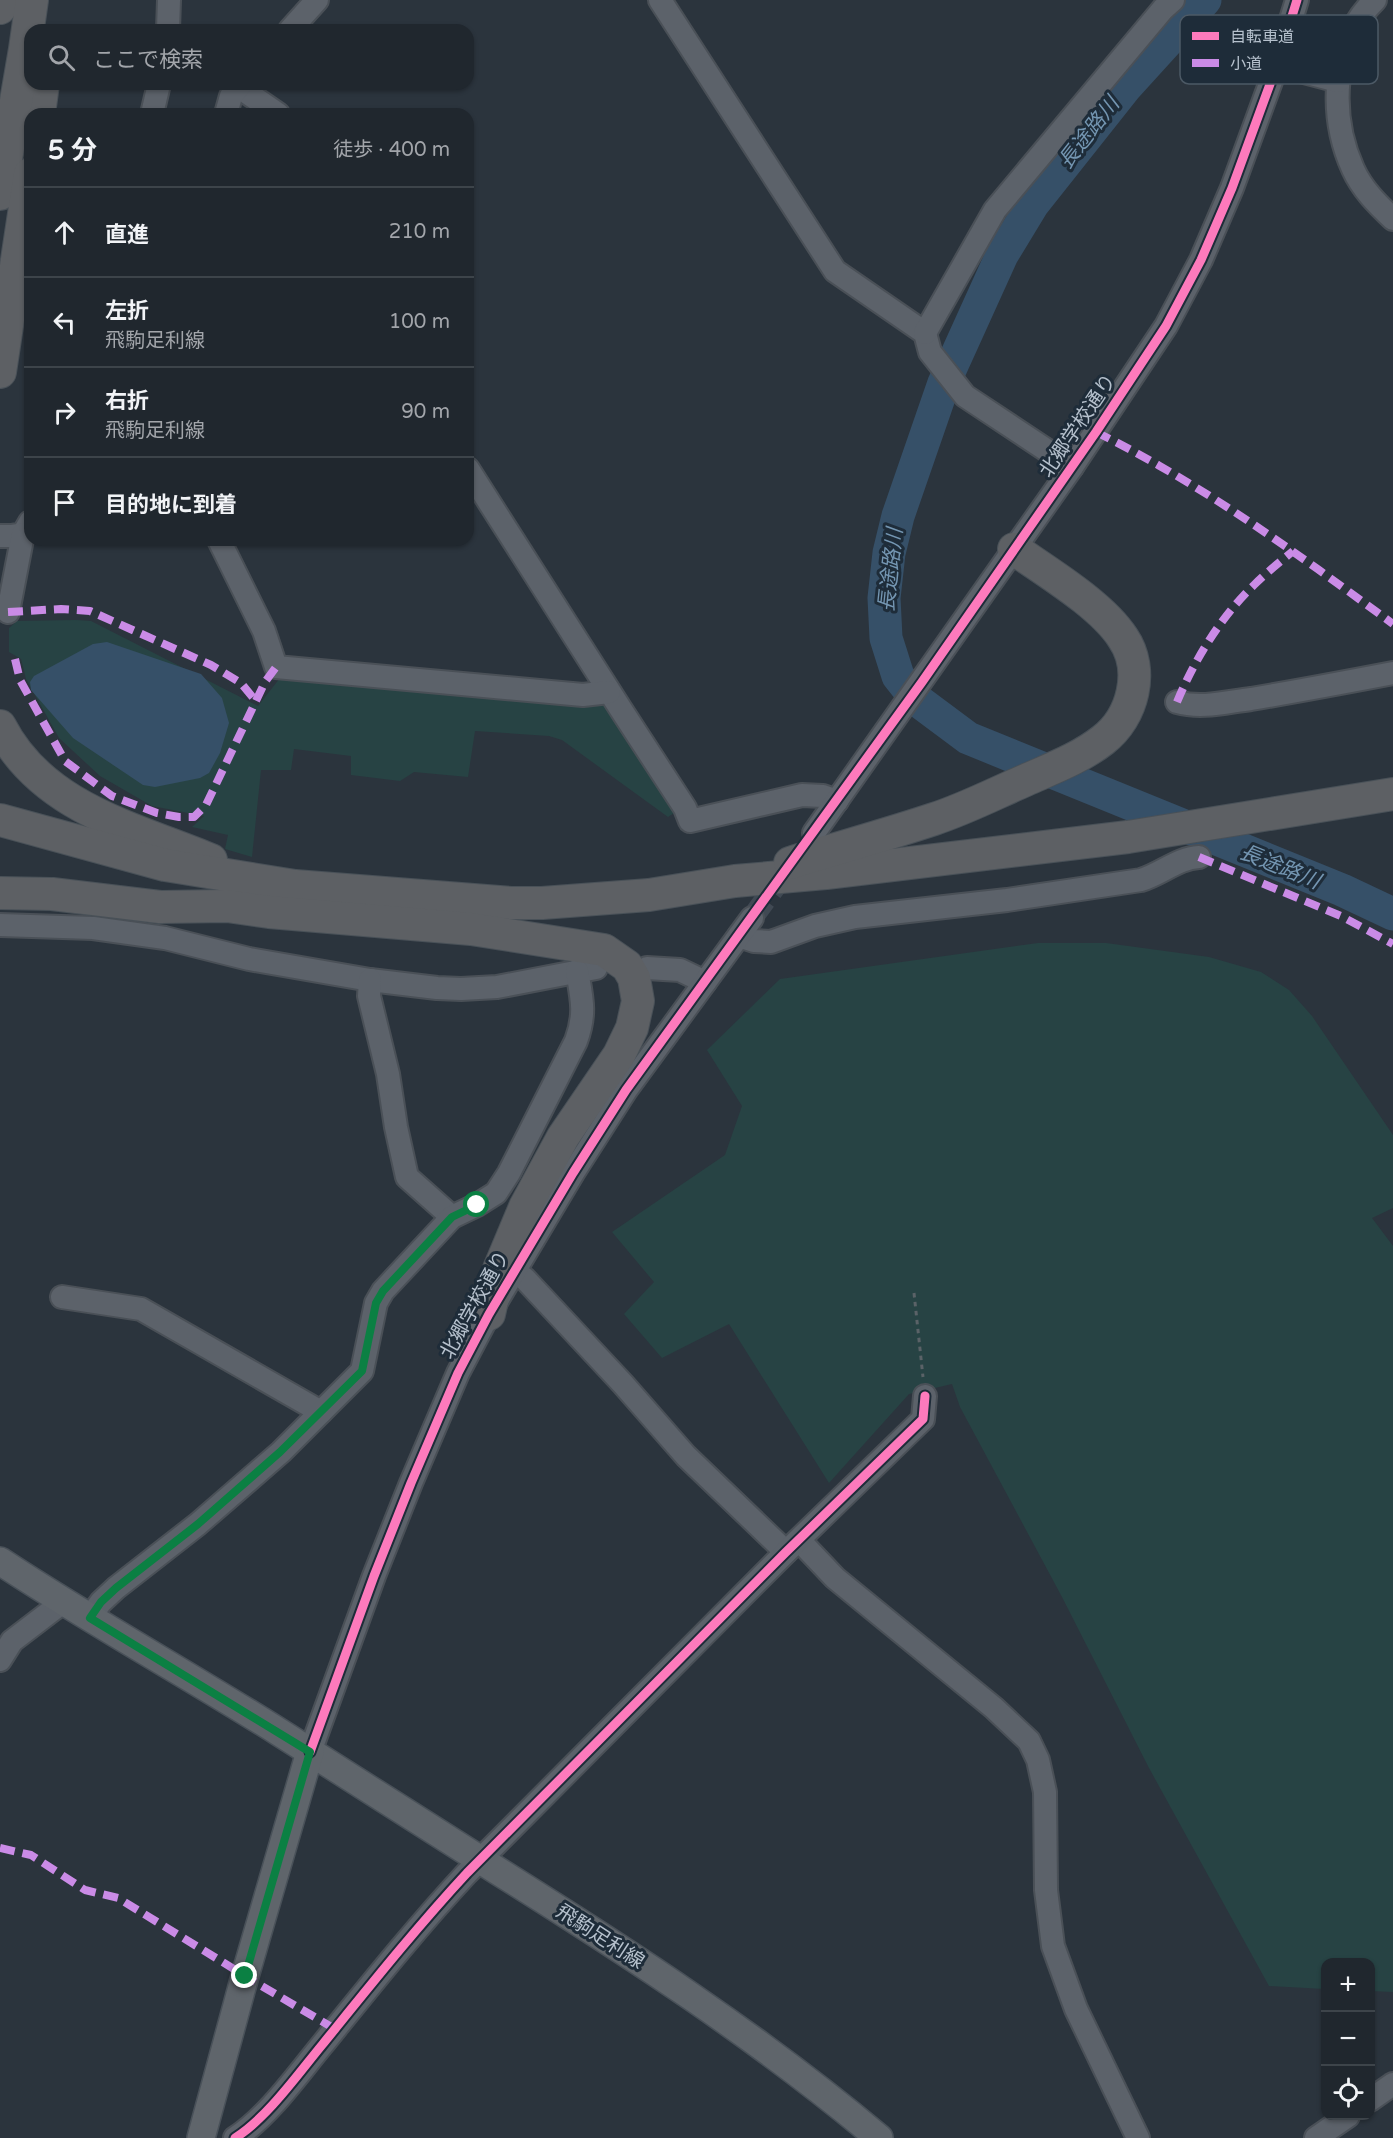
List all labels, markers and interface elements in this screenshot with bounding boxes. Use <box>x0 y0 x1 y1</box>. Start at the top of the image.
legend <box>1180 15 1378 84</box>
search box <box>24 24 474 90</box>
text: 自転車道 <box>1230 27 1294 47</box>
icon: search <box>45 41 78 74</box>
text: ここで検索 <box>93 47 203 73</box>
text: 小道 <box>1230 54 1262 74</box>
water label: 長途路川 <box>1053 91 1126 174</box>
text: 5 分 <box>48 135 97 166</box>
text: 徒歩 · 400 m <box>333 138 450 162</box>
icon: ahead <box>48 216 81 249</box>
text: 210 m <box>389 220 450 244</box>
text: 直進 <box>105 222 149 248</box>
text: 左折 <box>105 298 149 324</box>
icon: left <box>48 306 81 339</box>
text: 100 m <box>389 310 450 334</box>
text: 飛駒足利線 <box>105 329 205 353</box>
street label: 北郷学校通り <box>1034 370 1122 482</box>
text: 右折 <box>105 388 149 414</box>
icon: right <box>48 396 81 429</box>
text: 90 m <box>401 400 450 424</box>
text: 飛駒足利線 <box>105 419 205 443</box>
icon: arrive <box>48 486 81 519</box>
text: 目的地に到着 <box>105 492 237 518</box>
water label: 長途路川 <box>874 525 908 613</box>
water label: 長途路川 <box>1236 840 1325 895</box>
route start <box>463 1191 489 1217</box>
street label: 北郷学校通り <box>435 1247 515 1363</box>
street label: 飛駒足利線 <box>552 1900 648 1974</box>
map controls <box>1321 1958 1375 2120</box>
button: + <box>1321 1958 1375 2012</box>
route end <box>231 1962 257 1988</box>
button: − <box>1321 2012 1375 2066</box>
button: locate <box>1321 2066 1375 2120</box>

